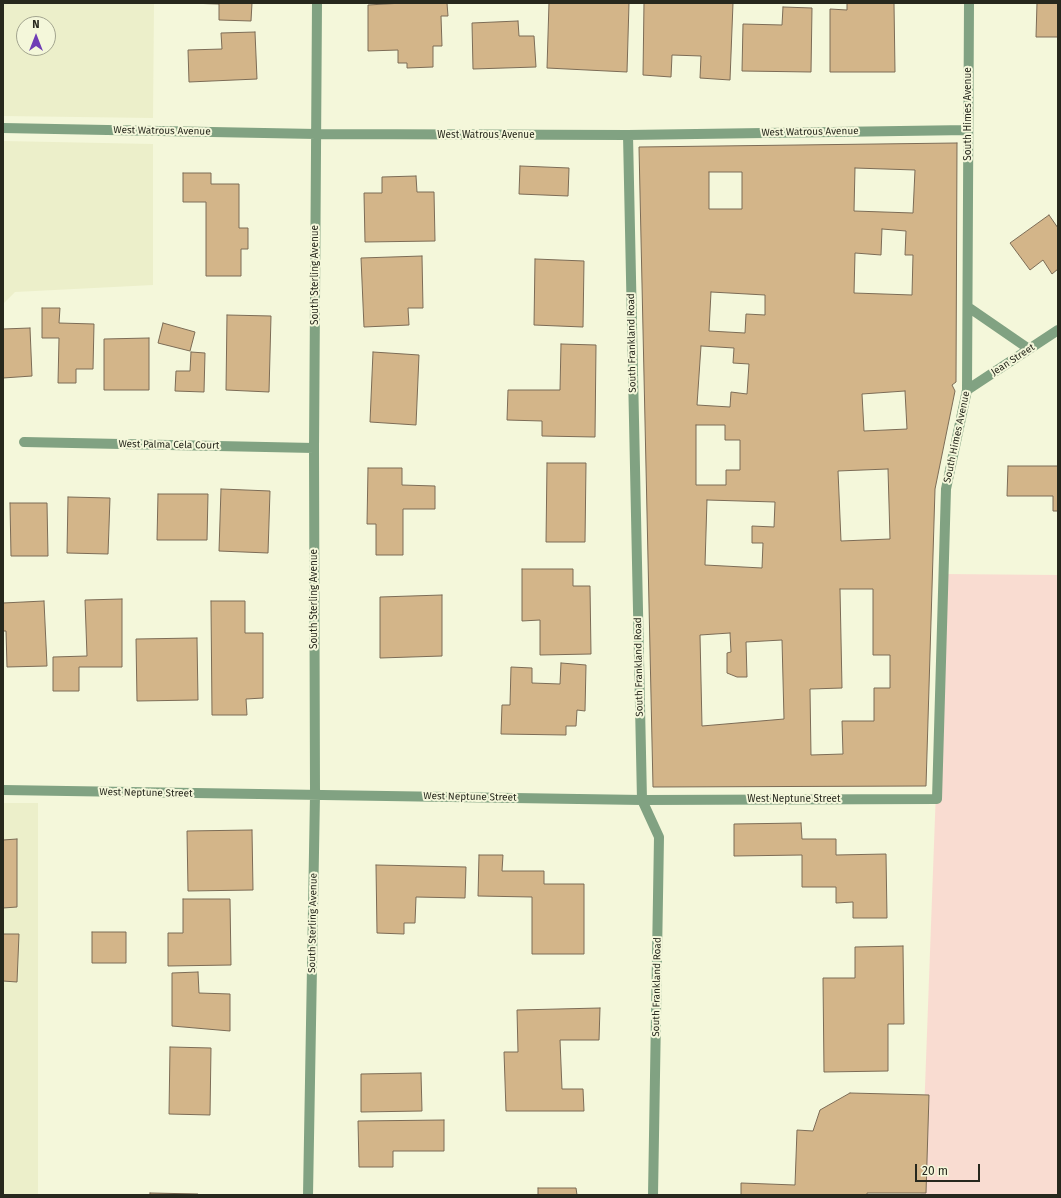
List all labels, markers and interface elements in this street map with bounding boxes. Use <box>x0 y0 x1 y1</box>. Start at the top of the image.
north arrow <box>16 16 56 56</box>
text: N <box>32 18 40 31</box>
street label: South Himes Avenue <box>962 67 974 161</box>
street label: West Watrous Avenue <box>113 124 211 138</box>
street label: West Watrous Avenue <box>761 125 859 139</box>
street label: West Watrous Avenue <box>437 129 535 141</box>
street label: South Sterling Avenue <box>309 225 321 325</box>
street label: South Frankland Road <box>625 293 639 393</box>
street label: Jean Street <box>989 341 1037 379</box>
street label: South Himes Avenue <box>941 390 973 484</box>
street label: West Palma Cela Court <box>118 438 220 452</box>
street label: South Sterling Avenue <box>308 549 320 649</box>
street label: South Frankland Road <box>632 617 646 717</box>
street label: West Neptune Street <box>99 786 193 800</box>
street label: West Neptune Street <box>423 790 517 804</box>
street label: West Neptune Street <box>747 793 841 805</box>
street label: South Sterling Avenue <box>306 873 320 973</box>
street label: South Frankland Road <box>650 937 664 1037</box>
scale bar <box>917 1156 982 1182</box>
text: 20 m <box>922 1164 948 1178</box>

